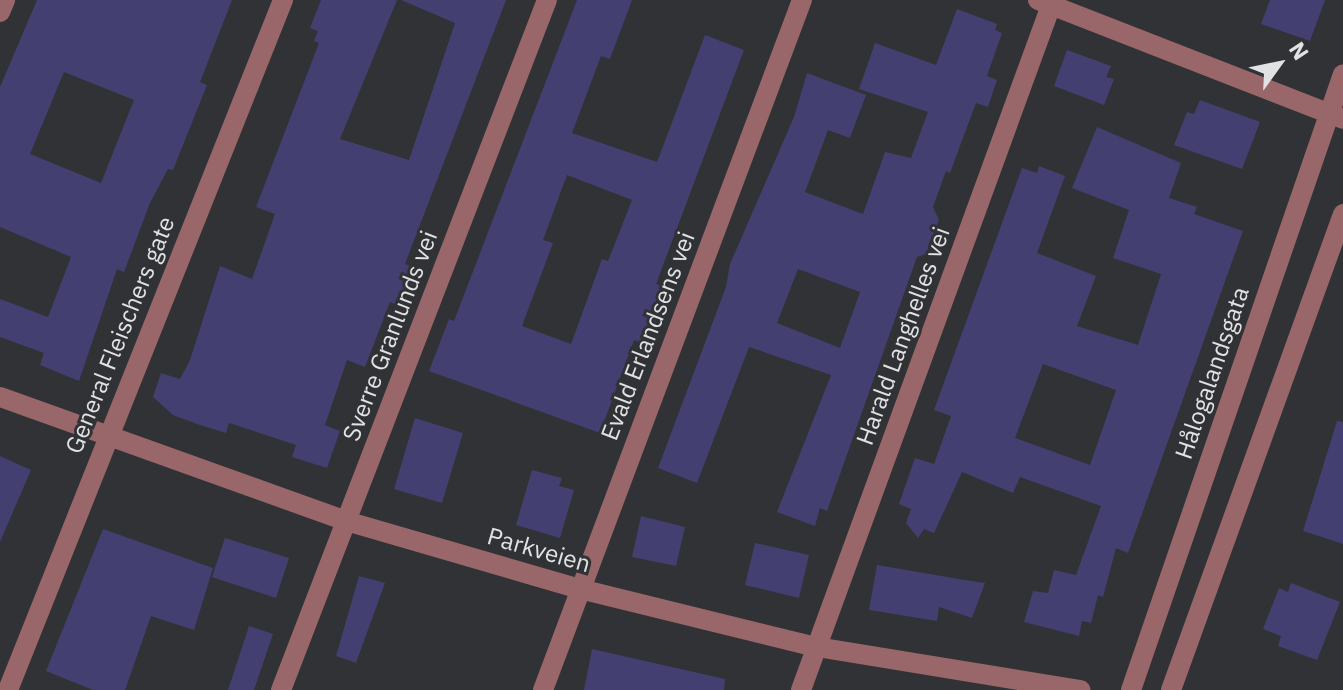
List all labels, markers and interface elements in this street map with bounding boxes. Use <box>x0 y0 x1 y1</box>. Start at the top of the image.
north arrow <box>1239 24 1319 104</box>
text: N <box>1283 36 1316 65</box>
street label: General Fleischers gate <box>59 212 181 458</box>
street label: Harald Langhelles vei <box>850 223 956 449</box>
street label: Sverre Granlunds vei <box>337 227 443 445</box>
street label: Evald Erlandsens vei <box>595 228 701 444</box>
street label: Hålogalandsgata <box>1169 283 1255 463</box>
street label: Parkveien <box>484 522 594 578</box>

